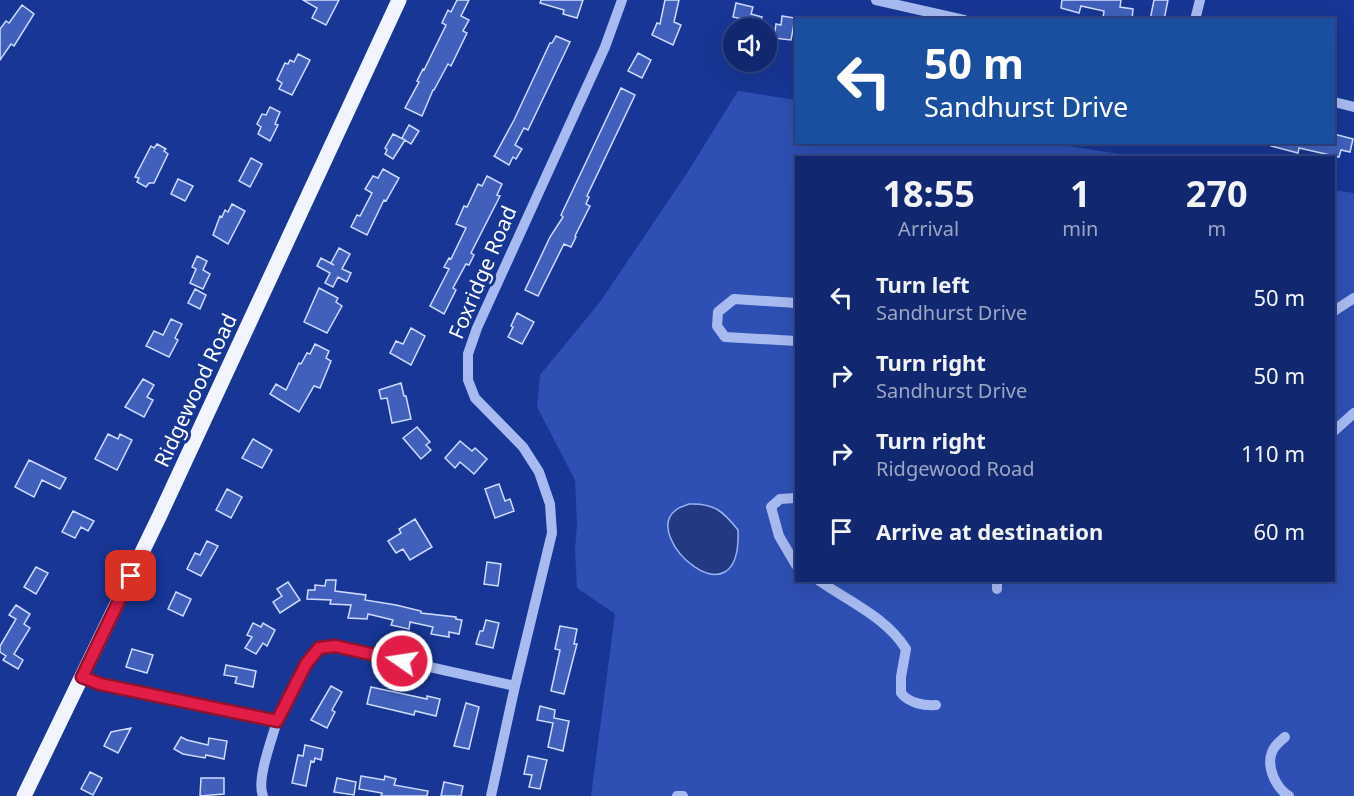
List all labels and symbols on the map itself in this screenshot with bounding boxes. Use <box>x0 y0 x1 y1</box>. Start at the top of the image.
street label: Foxridge Road <box>441 201 523 343</box>
street label: Ridgewood Road <box>147 309 243 471</box>
pin <box>105 550 156 601</box>
position arrow <box>370 629 434 693</box>

